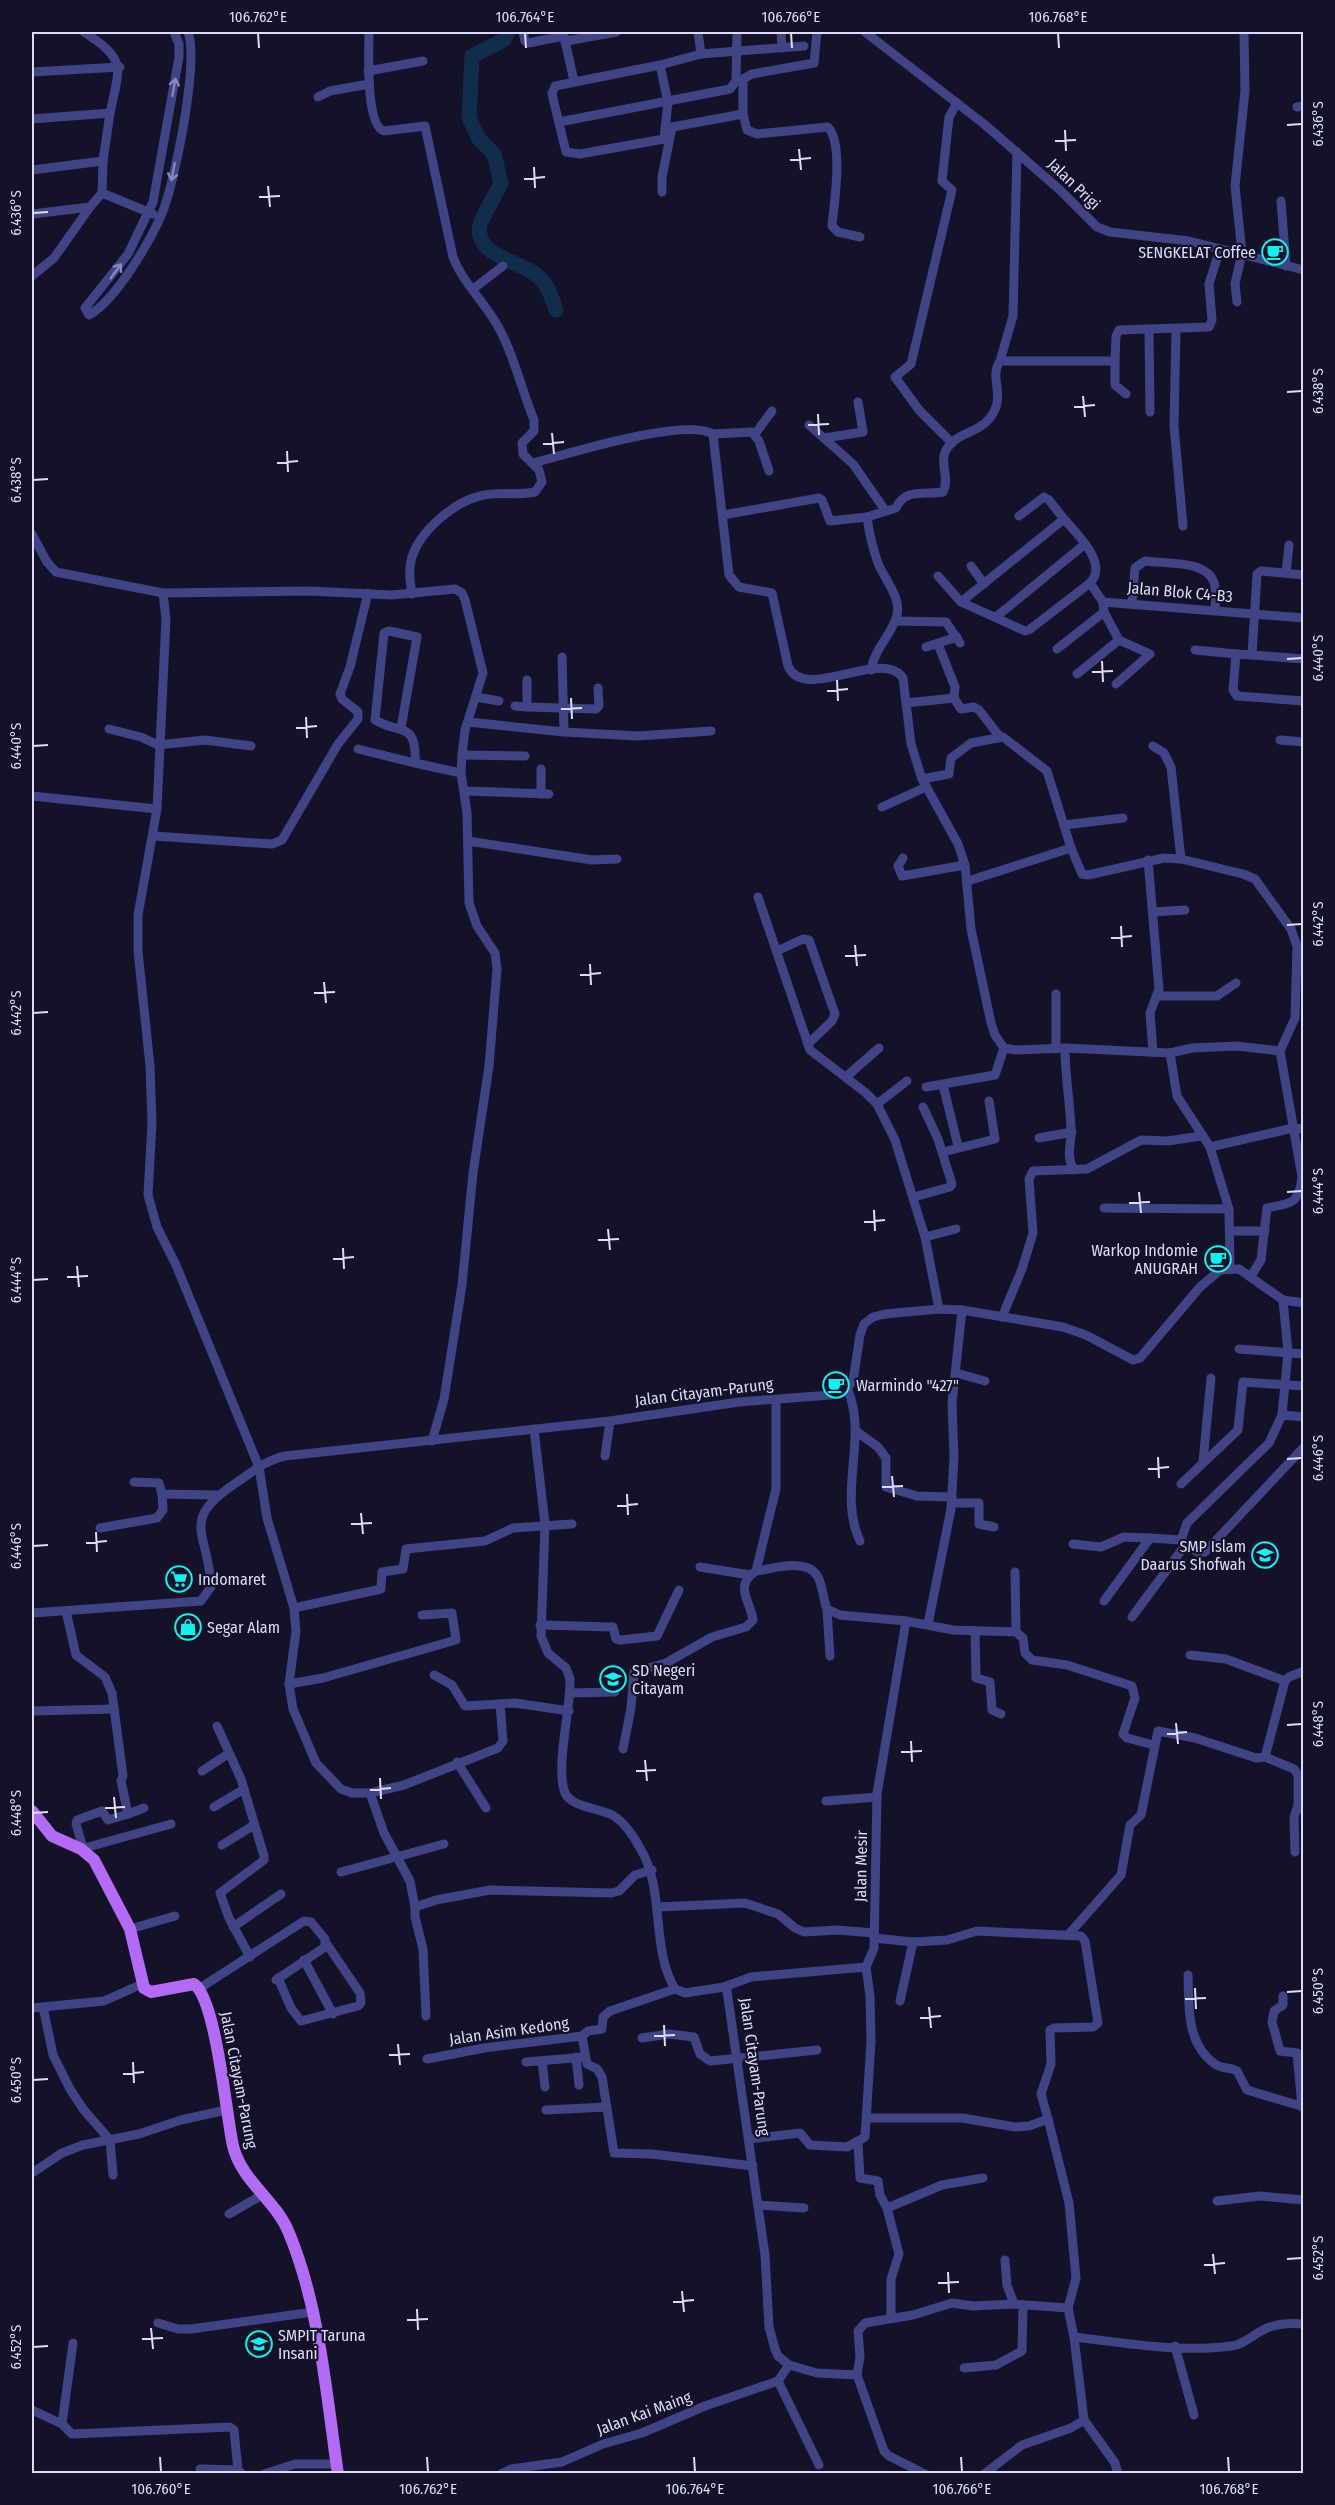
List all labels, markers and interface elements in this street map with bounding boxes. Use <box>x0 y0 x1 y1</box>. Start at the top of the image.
text: 106.762°E <box>229 8 287 26</box>
text: 106.764°E <box>496 8 554 26</box>
text: 106.766°E <box>762 8 820 26</box>
text: 106.768°E <box>1028 8 1088 26</box>
one-way arrow <box>168 78 179 98</box>
text: 6.436°S <box>1309 101 1327 147</box>
street label: Jalan Prigi <box>1044 154 1104 214</box>
one-way arrow <box>167 162 178 181</box>
text: 6.436°S <box>7 190 25 236</box>
cafe icon: SENGKELAT Coffee <box>1260 237 1290 267</box>
place label: SENGKELAT Coffee <box>1138 243 1256 262</box>
one-way arrow <box>110 263 122 279</box>
text: 6.438°S <box>1309 368 1327 414</box>
text: 6.438°S <box>7 457 25 503</box>
street label: Jalan Blok C4-B3 <box>1127 578 1233 606</box>
text: 6.440°S <box>1309 635 1327 681</box>
text: 6.440°S <box>7 723 25 769</box>
text: 6.442°S <box>1309 901 1327 947</box>
text: 6.442°S <box>7 990 25 1036</box>
text: 6.444°S <box>1309 1168 1327 1214</box>
place label: Warkop Indomie ANUGRAH <box>1091 1241 1198 1278</box>
cafe icon: Warkop Indomie ANUGRAH <box>1203 1244 1233 1274</box>
text: 6.444°S <box>7 1257 25 1303</box>
cafe icon: Warmindo "427" <box>821 1370 851 1400</box>
street label: Jalan Citayam-Parung <box>634 1374 775 1410</box>
place label: Warmindo "427" <box>856 1376 959 1395</box>
text: 6.446°S <box>1309 1435 1327 1481</box>
text: 6.446°S <box>7 1523 25 1569</box>
place label: SMP Islam Daarus Shofwah <box>1140 1537 1246 1574</box>
school or university icon: SMP Islam Daarus Shofwah <box>1250 1540 1280 1570</box>
supermarket icon: Indomaret <box>164 1564 194 1594</box>
place label: Indomaret <box>198 1570 267 1589</box>
shop icon: Segar Alam <box>173 1612 203 1642</box>
place label: Segar Alam <box>207 1618 280 1637</box>
place label: SD Negeri Citayam <box>632 1661 695 1698</box>
school or university icon: SD Negeri Citayam <box>598 1664 628 1694</box>
text: 6.448°S <box>1309 1701 1327 1747</box>
text: 6.448°S <box>7 1790 25 1836</box>
street label: Jalan Mesir <box>851 1829 871 1902</box>
text: 6.450°S <box>1309 1968 1327 2014</box>
street label: Jalan Citayam-Parung <box>736 1997 774 2138</box>
street label: Jalan Citayam-Parung <box>216 2010 262 2151</box>
street label: Jalan Asim Kedong <box>448 2013 571 2049</box>
text: 6.450°S <box>7 2057 25 2103</box>
text: 6.452°S <box>1309 2235 1327 2281</box>
text: 6.452°S <box>7 2324 25 2370</box>
place label: SMPIT Taruna Insani <box>278 2326 366 2363</box>
school or university icon: SMPIT Taruna Insani <box>244 2329 274 2359</box>
street label: Jalan Kai Maing <box>594 2387 694 2439</box>
text: 106.760°E <box>131 2480 191 2498</box>
text: 106.762°E <box>399 2480 457 2498</box>
text: 106.764°E <box>666 2480 724 2498</box>
text: 106.766°E <box>933 2480 991 2498</box>
text: 106.768°E <box>1199 2480 1259 2498</box>

